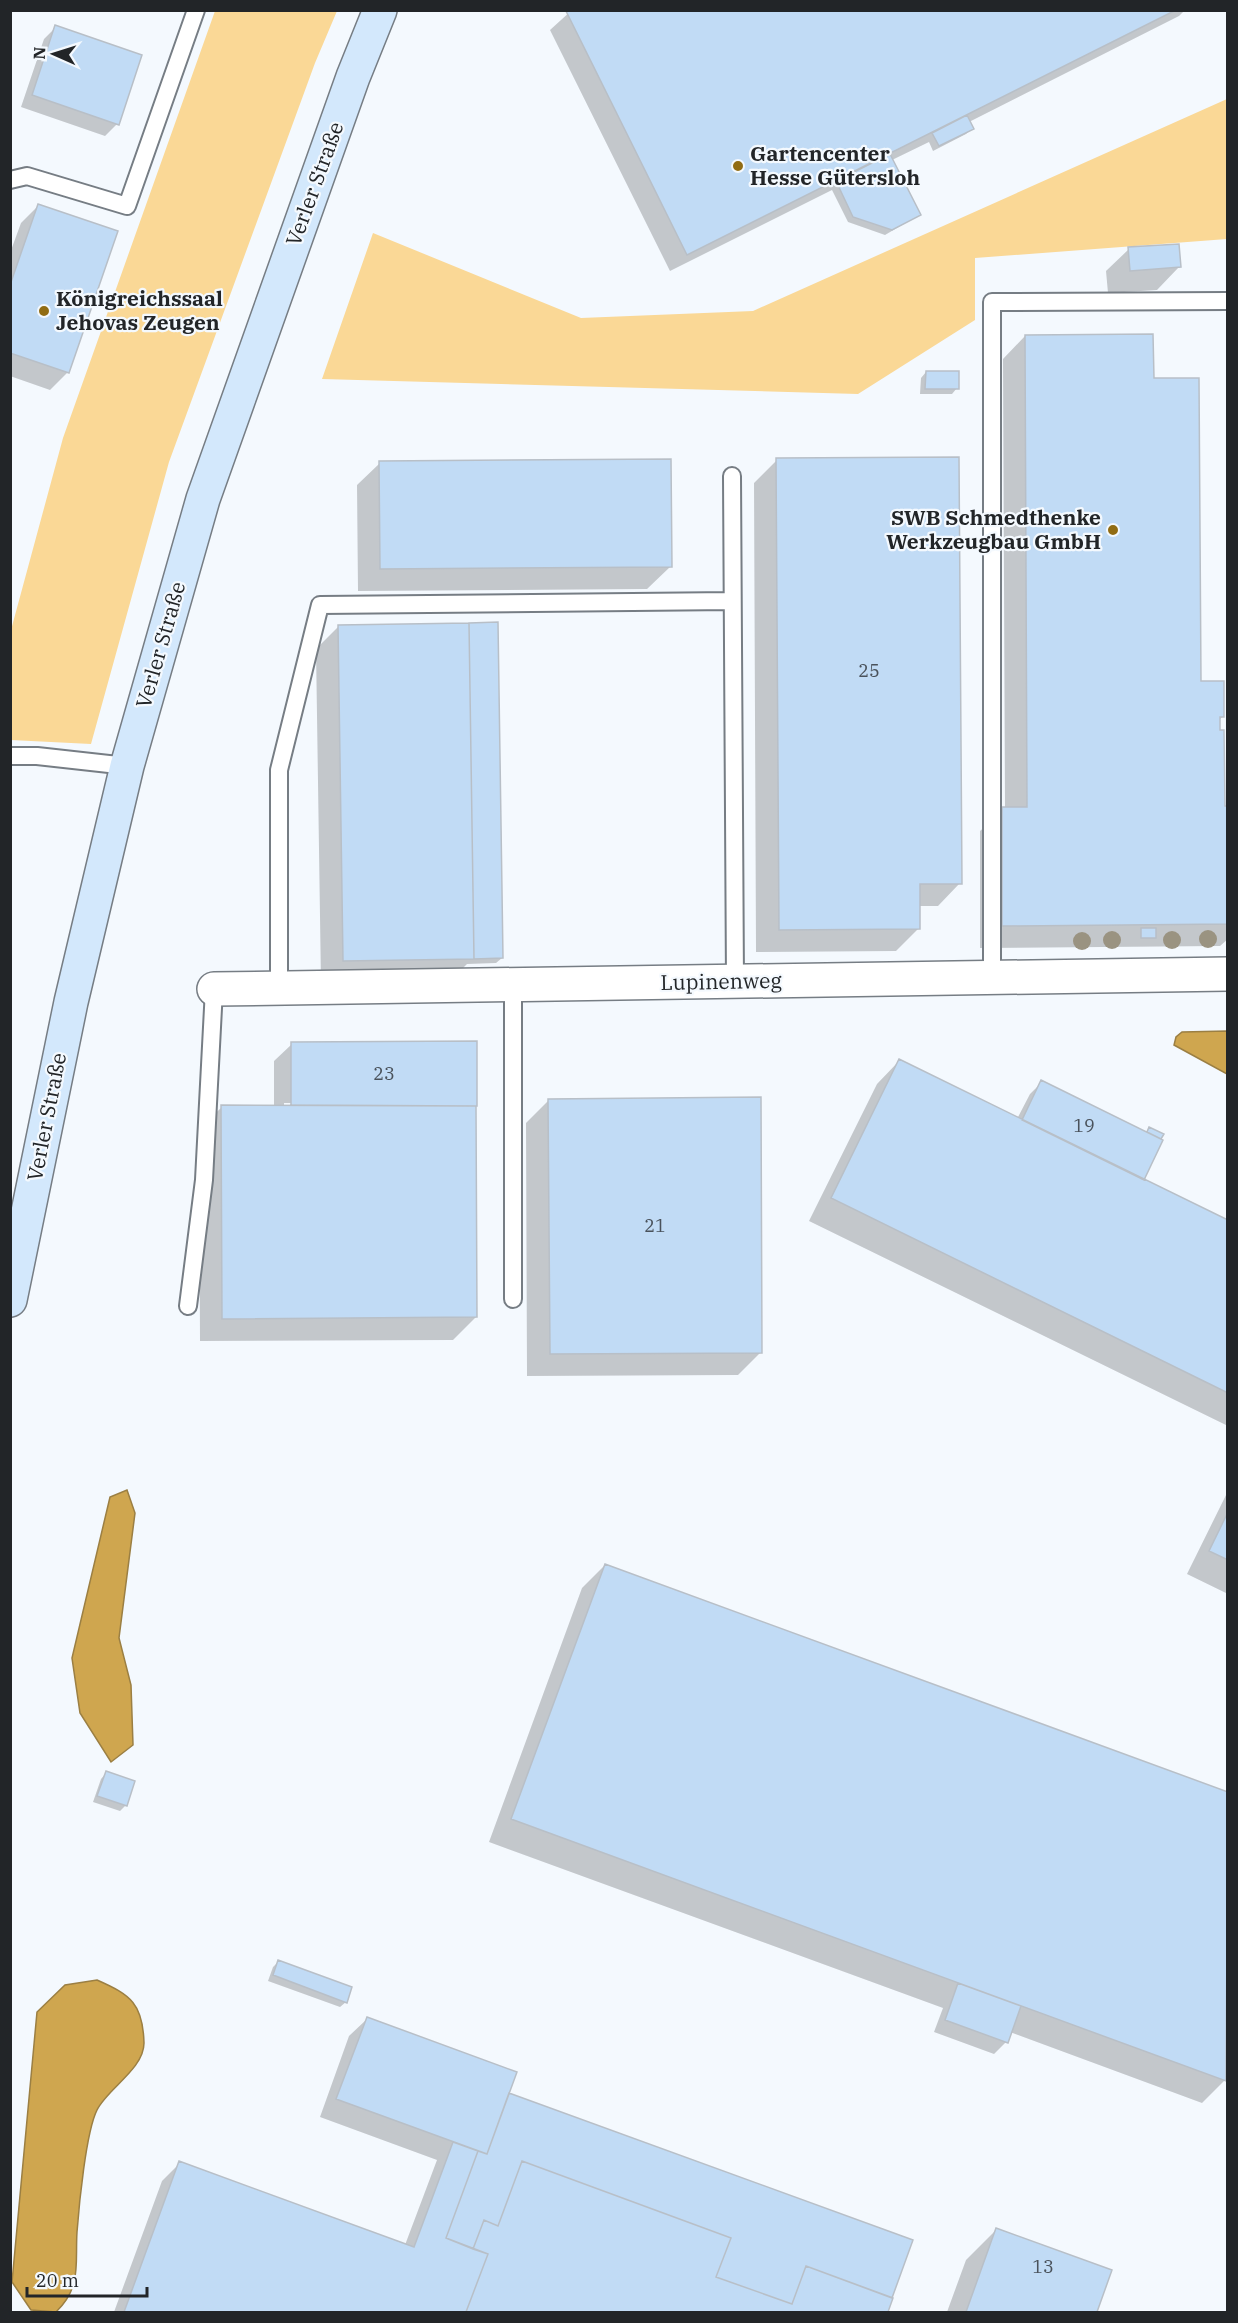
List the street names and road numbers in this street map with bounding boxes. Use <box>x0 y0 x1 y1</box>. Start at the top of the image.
street label: Verler Straße <box>279 118 350 250</box>
street label: Verler Straße <box>129 578 191 711</box>
street label: Lupinenweg <box>660 966 783 996</box>
street label: Verler Straße <box>20 1050 72 1183</box>

